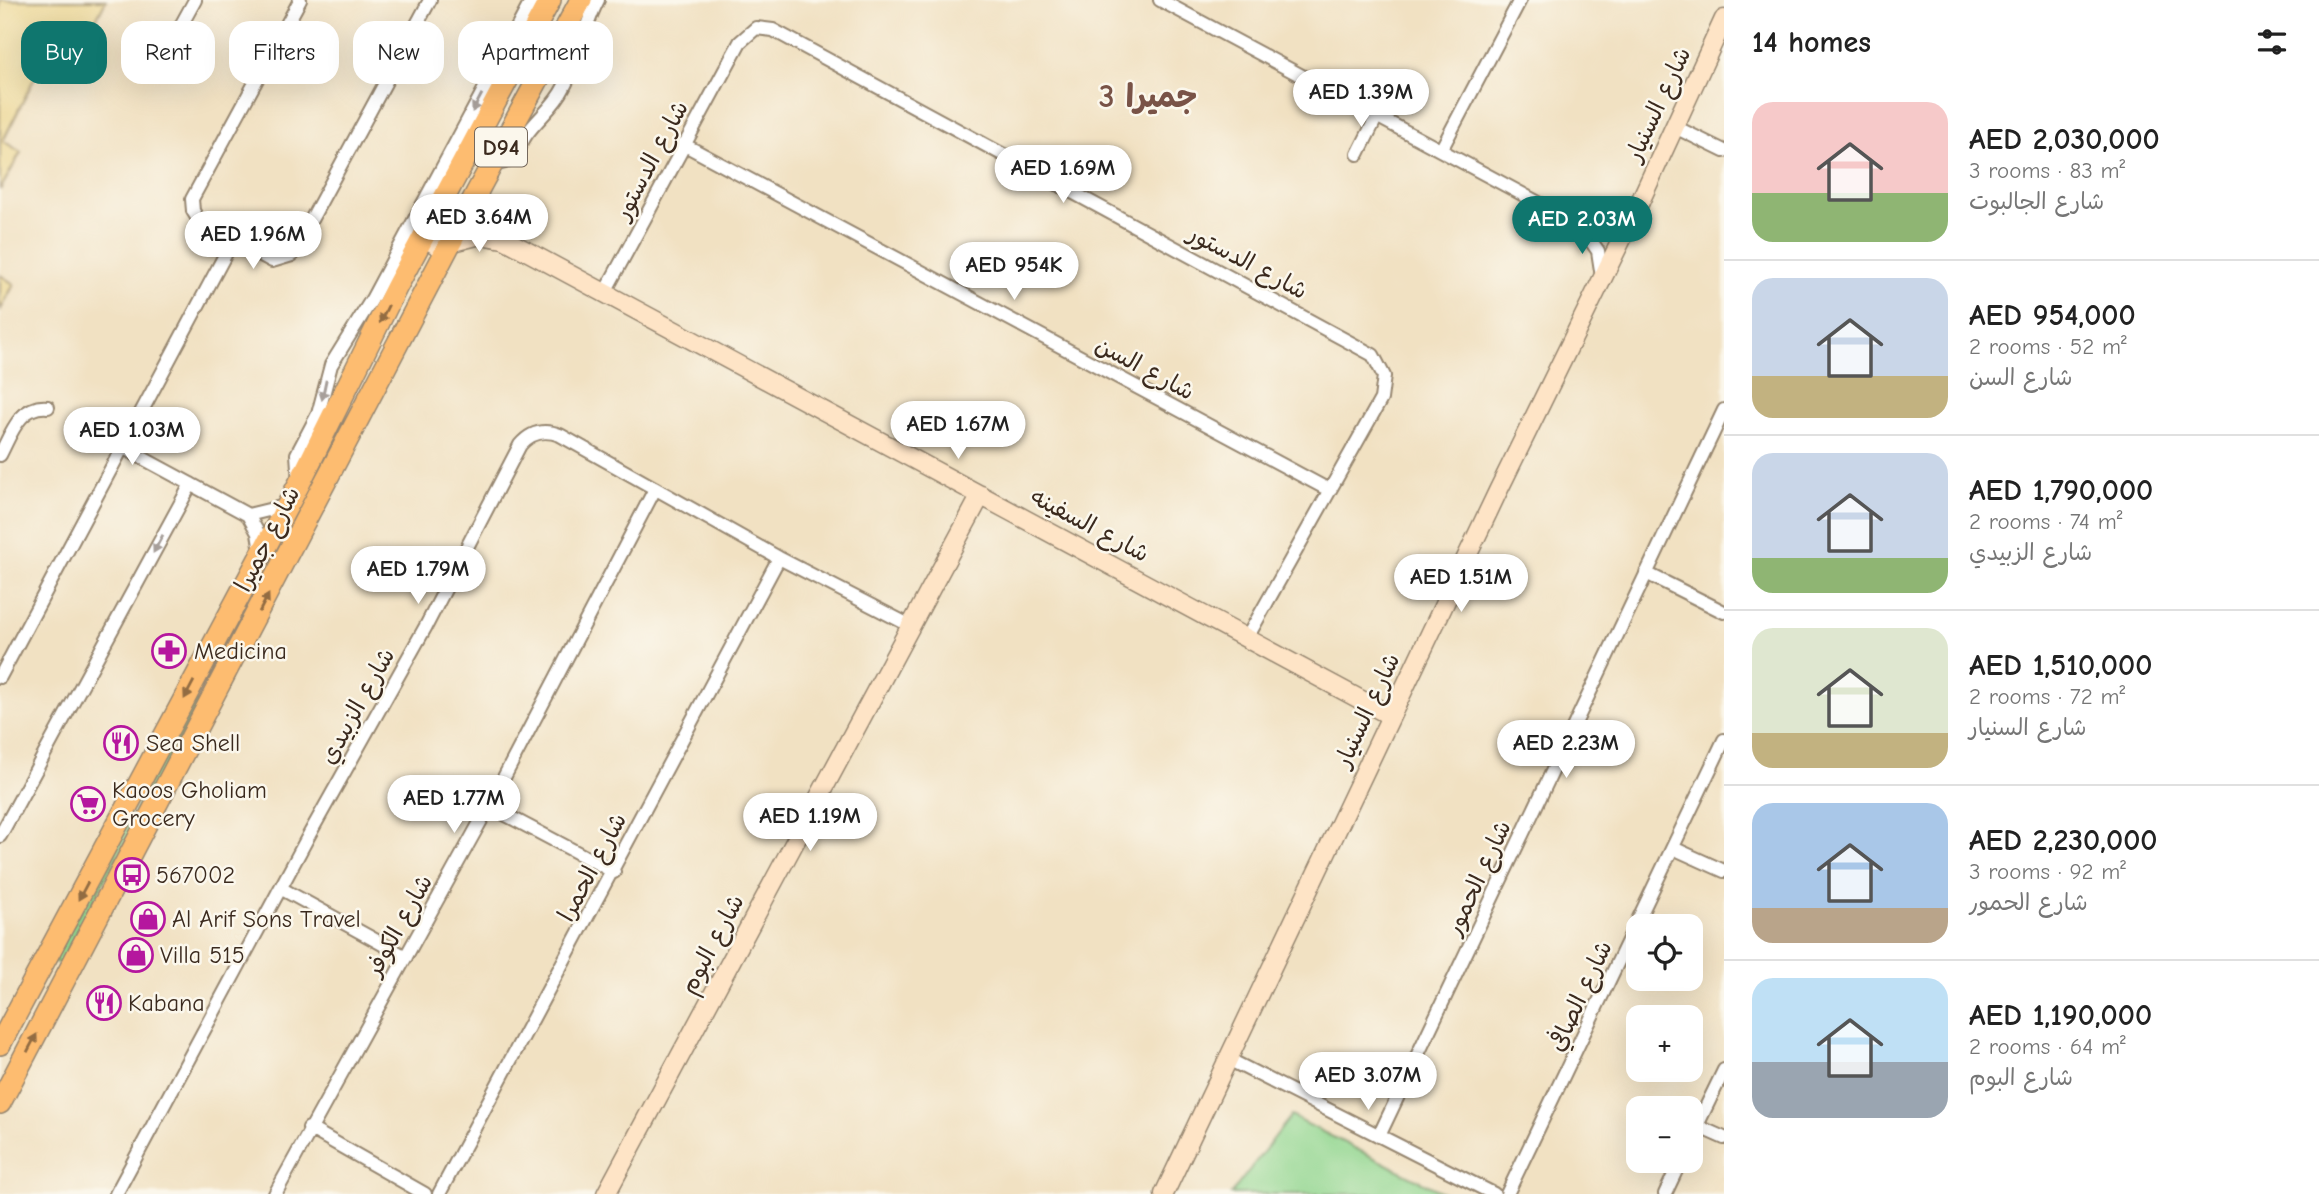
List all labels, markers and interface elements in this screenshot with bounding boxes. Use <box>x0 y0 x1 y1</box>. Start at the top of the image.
chip: Buy <box>21 21 107 84</box>
chip: Rent <box>121 21 215 84</box>
chip: Filters <box>229 21 339 84</box>
chip: New <box>353 21 444 84</box>
chip: Apartment <box>458 21 613 84</box>
icon: filters <box>2253 23 2291 61</box>
text: 14 homes <box>1752 25 1871 60</box>
street label: شارع السنيار <box>1619 43 1699 169</box>
pin: AED 1.39M <box>1281 69 1441 129</box>
district label: جميرا 3 <box>1099 78 1197 115</box>
text: AED 1.39M <box>1309 78 1413 105</box>
one-way arrow <box>471 94 483 114</box>
street label: شارع الدستور <box>607 96 697 227</box>
text: AED 2,030,000 <box>1969 122 2160 157</box>
road number: D94 <box>475 128 527 166</box>
icon: home <box>1808 130 1892 214</box>
pin: AED 1.69M <box>983 146 1143 205</box>
text: AED 1.69M <box>1011 154 1115 181</box>
text: 3 rooms · 83 m² <box>1969 157 2125 184</box>
text: شارع الجالبوت <box>1969 188 2104 215</box>
pin: AED 3.64M <box>399 194 559 254</box>
pin: AED 2.03M <box>1502 196 1662 256</box>
text: AED 3.64M <box>426 203 532 230</box>
text: AED 2.03M <box>1528 205 1636 232</box>
pin: AED 1.96M <box>173 212 333 271</box>
street label: شارع الدستور <box>1181 218 1312 308</box>
text: AED 1.96M <box>201 220 305 247</box>
pin: AED 954K <box>942 243 1086 302</box>
text: AED 954K <box>966 251 1062 278</box>
text: AED 954,000 <box>1969 298 2136 333</box>
one-way arrow <box>378 304 389 324</box>
icon: home <box>1808 306 1892 390</box>
street label: شارع السن <box>1089 330 1199 408</box>
text: 2 rooms · 52 m² <box>1969 333 2127 360</box>
text: شارع السن <box>1969 364 2073 391</box>
one-way arrow <box>318 379 329 401</box>
pin: AED 1.67M <box>878 402 1038 461</box>
pin: AED 1.03M <box>52 407 212 467</box>
text: AED 1.67M <box>907 410 1009 437</box>
text: AED 1.03M <box>79 416 185 443</box>
text: AED 1,790,000 <box>1969 473 2153 508</box>
icon: home <box>1808 481 1892 565</box>
street label: شارع جميرا <box>229 482 308 598</box>
street label: شارع السفينه <box>1025 482 1154 571</box>
text: 2 rooms · 74 m² <box>1969 508 2122 535</box>
one-way arrow <box>152 534 164 554</box>
text: شارع الزبيدي <box>1969 539 2092 566</box>
pin: AED 1.79M <box>338 546 498 606</box>
pin: AED 1.51M <box>1381 554 1541 614</box>
text: AED 1.79M <box>367 555 469 582</box>
text: AED 1.51M <box>1410 563 1512 590</box>
one-way arrow <box>258 593 270 613</box>
pharmacy icon: Medicina <box>150 632 188 670</box>
place label: Medicina <box>194 637 287 665</box>
street label: شارع الزبيدي <box>314 643 403 770</box>
text: AED 1,510,000 <box>1969 648 2152 683</box>
street label: شارع السنيار <box>1328 649 1408 775</box>
icon: home <box>1808 656 1892 740</box>
one-way arrow <box>183 680 195 699</box>
text: 2 rooms · 72 m² <box>1969 683 2125 710</box>
text: شارع السنيار <box>1969 714 2086 741</box>
pin: AED 2.23M <box>1486 720 1646 780</box>
restaurant icon: Sea Shell <box>102 724 140 762</box>
place label: Sea Shell <box>146 729 240 757</box>
text: AED 2.23M <box>1513 729 1619 756</box>
place label: Kaoos Gholiam Grocery <box>112 776 267 832</box>
pin: AED 1.77M <box>374 776 534 835</box>
text: AED 1.77M <box>403 784 505 811</box>
supermarket icon: Kaoos Gholiam Grocery <box>69 785 107 823</box>
pin: AED 1.19M <box>730 794 890 853</box>
text: AED 1.19M <box>759 802 861 829</box>
street label: شارع الحمرا <box>552 808 635 927</box>
street label: شارع الحمور <box>1439 816 1520 942</box>
text: AED 2,230,000 <box>1969 823 2158 858</box>
icon: home <box>1808 831 1892 915</box>
bus stop icon: 567002 <box>113 856 151 894</box>
text: 3 rooms · 92 m² <box>1969 858 2126 885</box>
place label: 567002 <box>156 861 235 889</box>
street label: شارع الكوفر <box>359 870 441 984</box>
one-way arrow <box>77 881 89 901</box>
text: شارع الحمور <box>1969 889 2088 916</box>
street label: شارع البوم <box>674 890 753 1000</box>
shop icon: Al Arif Sons Travel <box>129 900 167 938</box>
place label: Al Arif Sons Travel <box>172 905 361 933</box>
map controls <box>1626 914 1703 1173</box>
button: locate <box>1626 914 1703 991</box>
shop icon: Villa 515 <box>117 936 155 974</box>
street label: شارع الصافي <box>1541 936 1621 1057</box>
place label: Villa 515 <box>160 941 245 969</box>
restaurant icon: Kabana <box>85 984 123 1022</box>
place label: Kabana <box>128 989 205 1017</box>
text: AED 1,190,000 <box>1969 998 2152 1033</box>
button: + <box>1626 1005 1703 1082</box>
icon: home <box>1808 1006 1892 1090</box>
one-way arrow <box>26 1033 38 1053</box>
text: 2 rooms · 64 m² <box>1969 1033 2126 1060</box>
pin: AED 3.07M <box>1288 1052 1448 1112</box>
text: AED 3.07M <box>1315 1061 1421 1088</box>
text: شارع البوم <box>1969 1064 2073 1091</box>
button: − <box>1626 1096 1703 1173</box>

